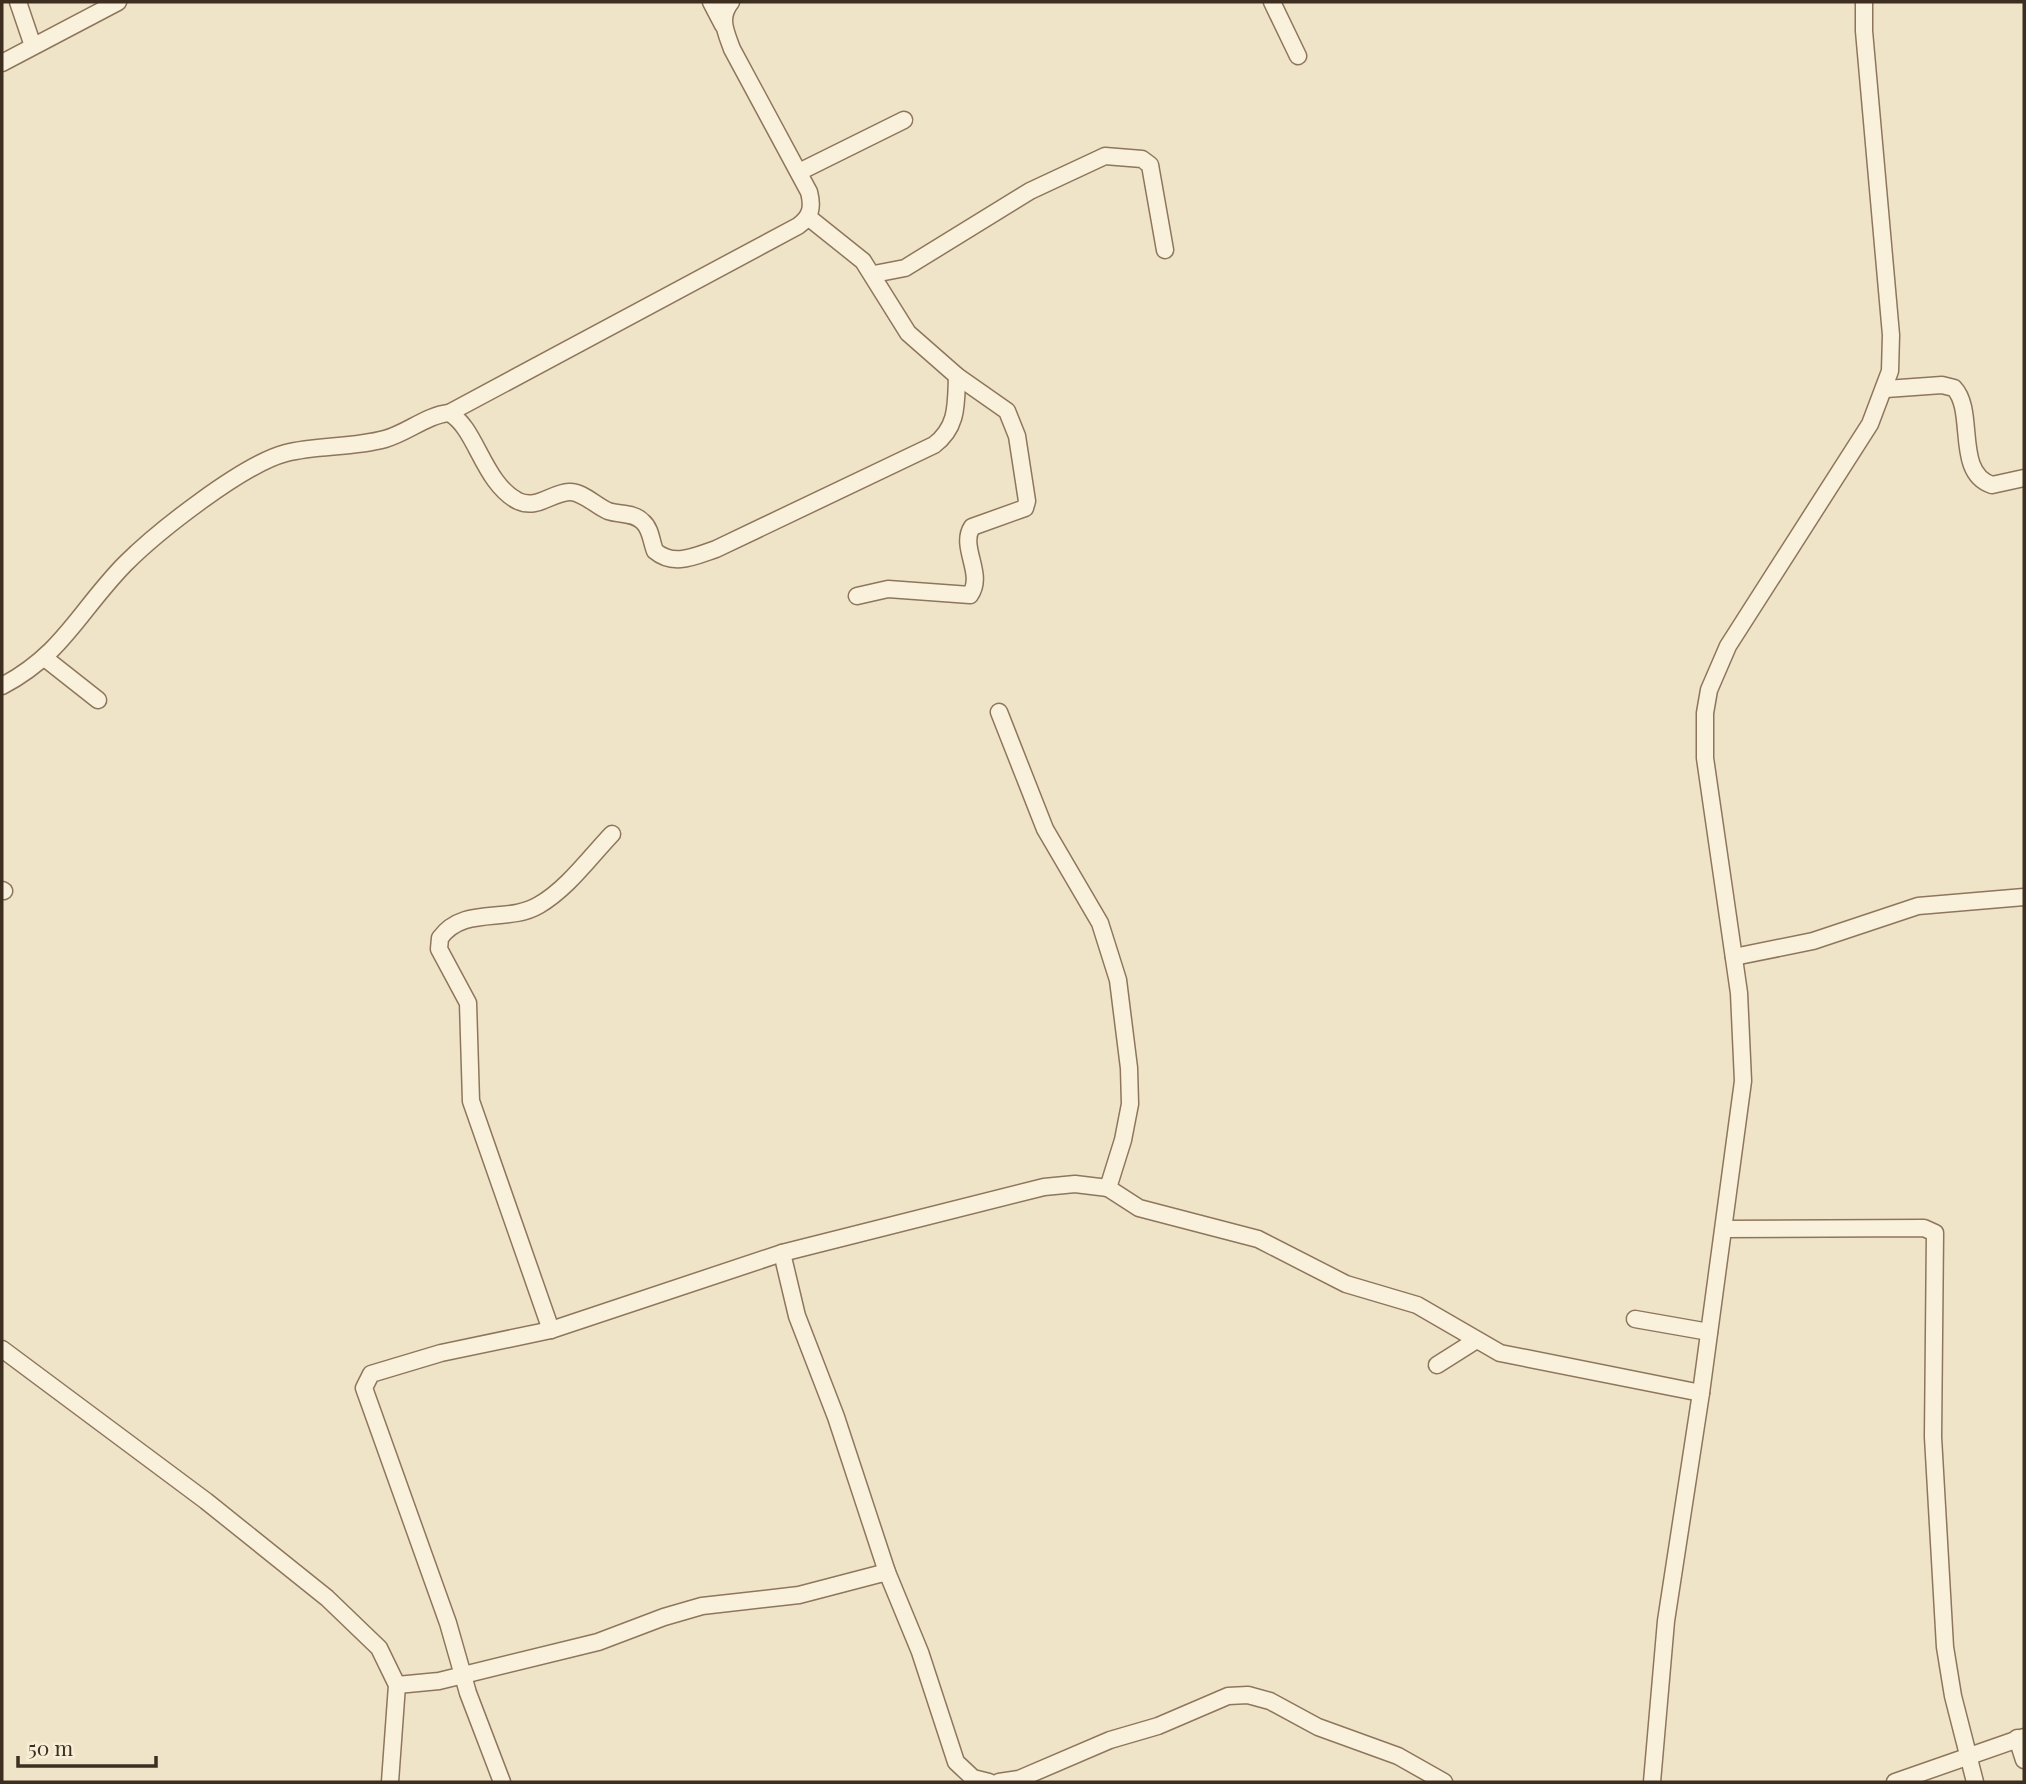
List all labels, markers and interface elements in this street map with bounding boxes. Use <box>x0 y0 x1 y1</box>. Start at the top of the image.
scale bar <box>18 1724 156 1768</box>
text: 50 m <box>28 1733 74 1761</box>

